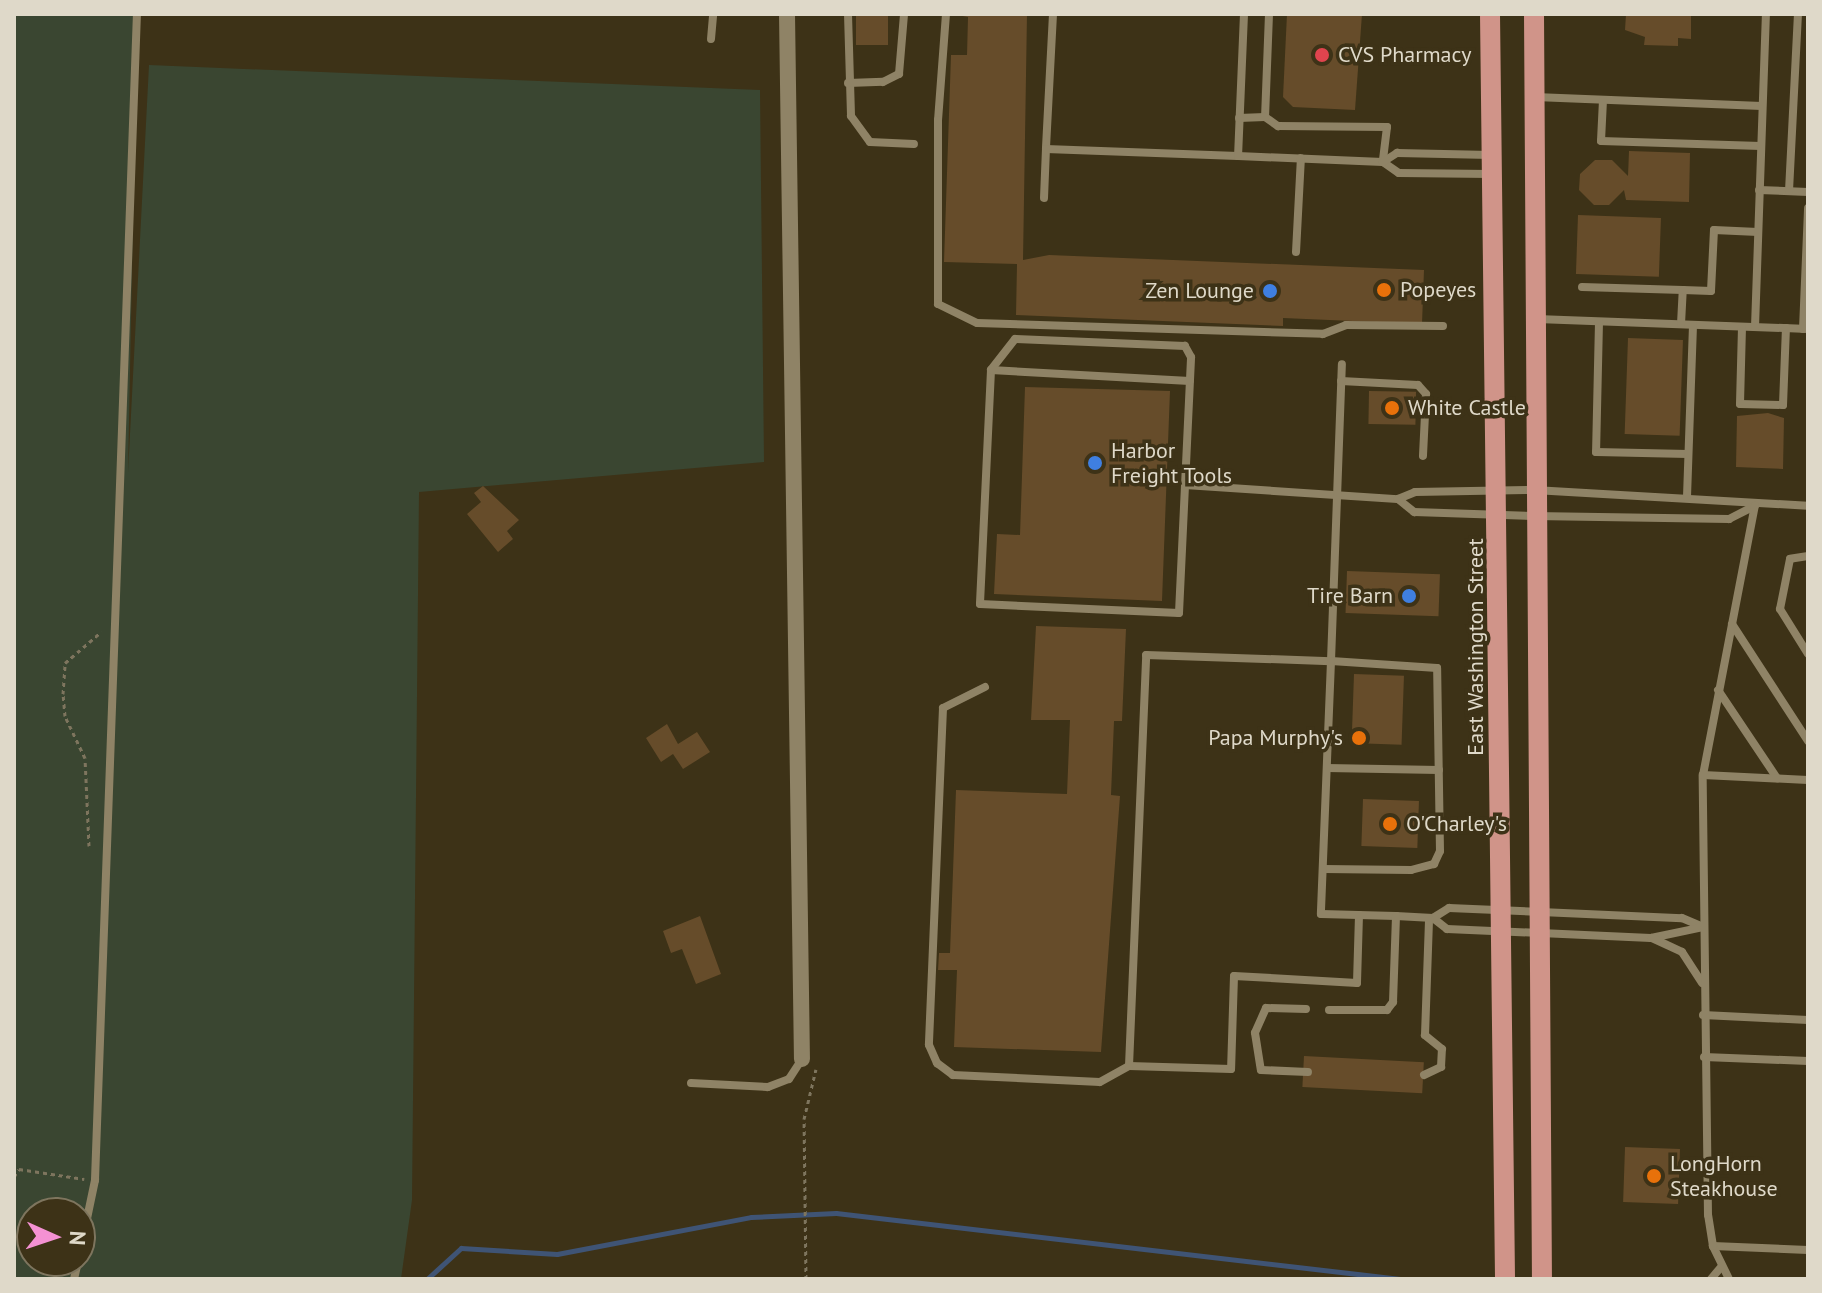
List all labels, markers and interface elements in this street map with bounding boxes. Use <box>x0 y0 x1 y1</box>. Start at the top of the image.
place label: CVS Pharmacy <box>1338 42 1471 68</box>
marker: CVS Pharmacy <box>1313 46 1331 64</box>
place label: Popeyes <box>1400 277 1476 303</box>
place label: Zen Lounge <box>1145 278 1254 304</box>
marker: Popeyes <box>1375 281 1393 299</box>
marker: Zen Lounge <box>1261 282 1279 300</box>
place label: White Castle <box>1408 395 1526 421</box>
marker: White Castle <box>1383 399 1401 417</box>
place label: Harbor Freight Tools <box>1111 437 1233 488</box>
marker: Harbor Freight Tools <box>1086 454 1104 472</box>
street label: East Washington Street <box>1463 538 1489 756</box>
place label: Tire Barn <box>1307 583 1393 609</box>
marker: Tire Barn <box>1400 587 1418 605</box>
place label: Papa Murphy's <box>1208 725 1343 751</box>
marker: Papa Murphy's <box>1350 729 1368 747</box>
place label: O'Charley's <box>1406 811 1507 837</box>
marker: O'Charley's <box>1381 815 1399 833</box>
place label: LongHorn Steakhouse <box>1670 1150 1778 1202</box>
marker: LongHorn Steakhouse <box>1645 1167 1663 1185</box>
north arrow <box>16 1197 96 1277</box>
text: N <box>64 1230 92 1246</box>

